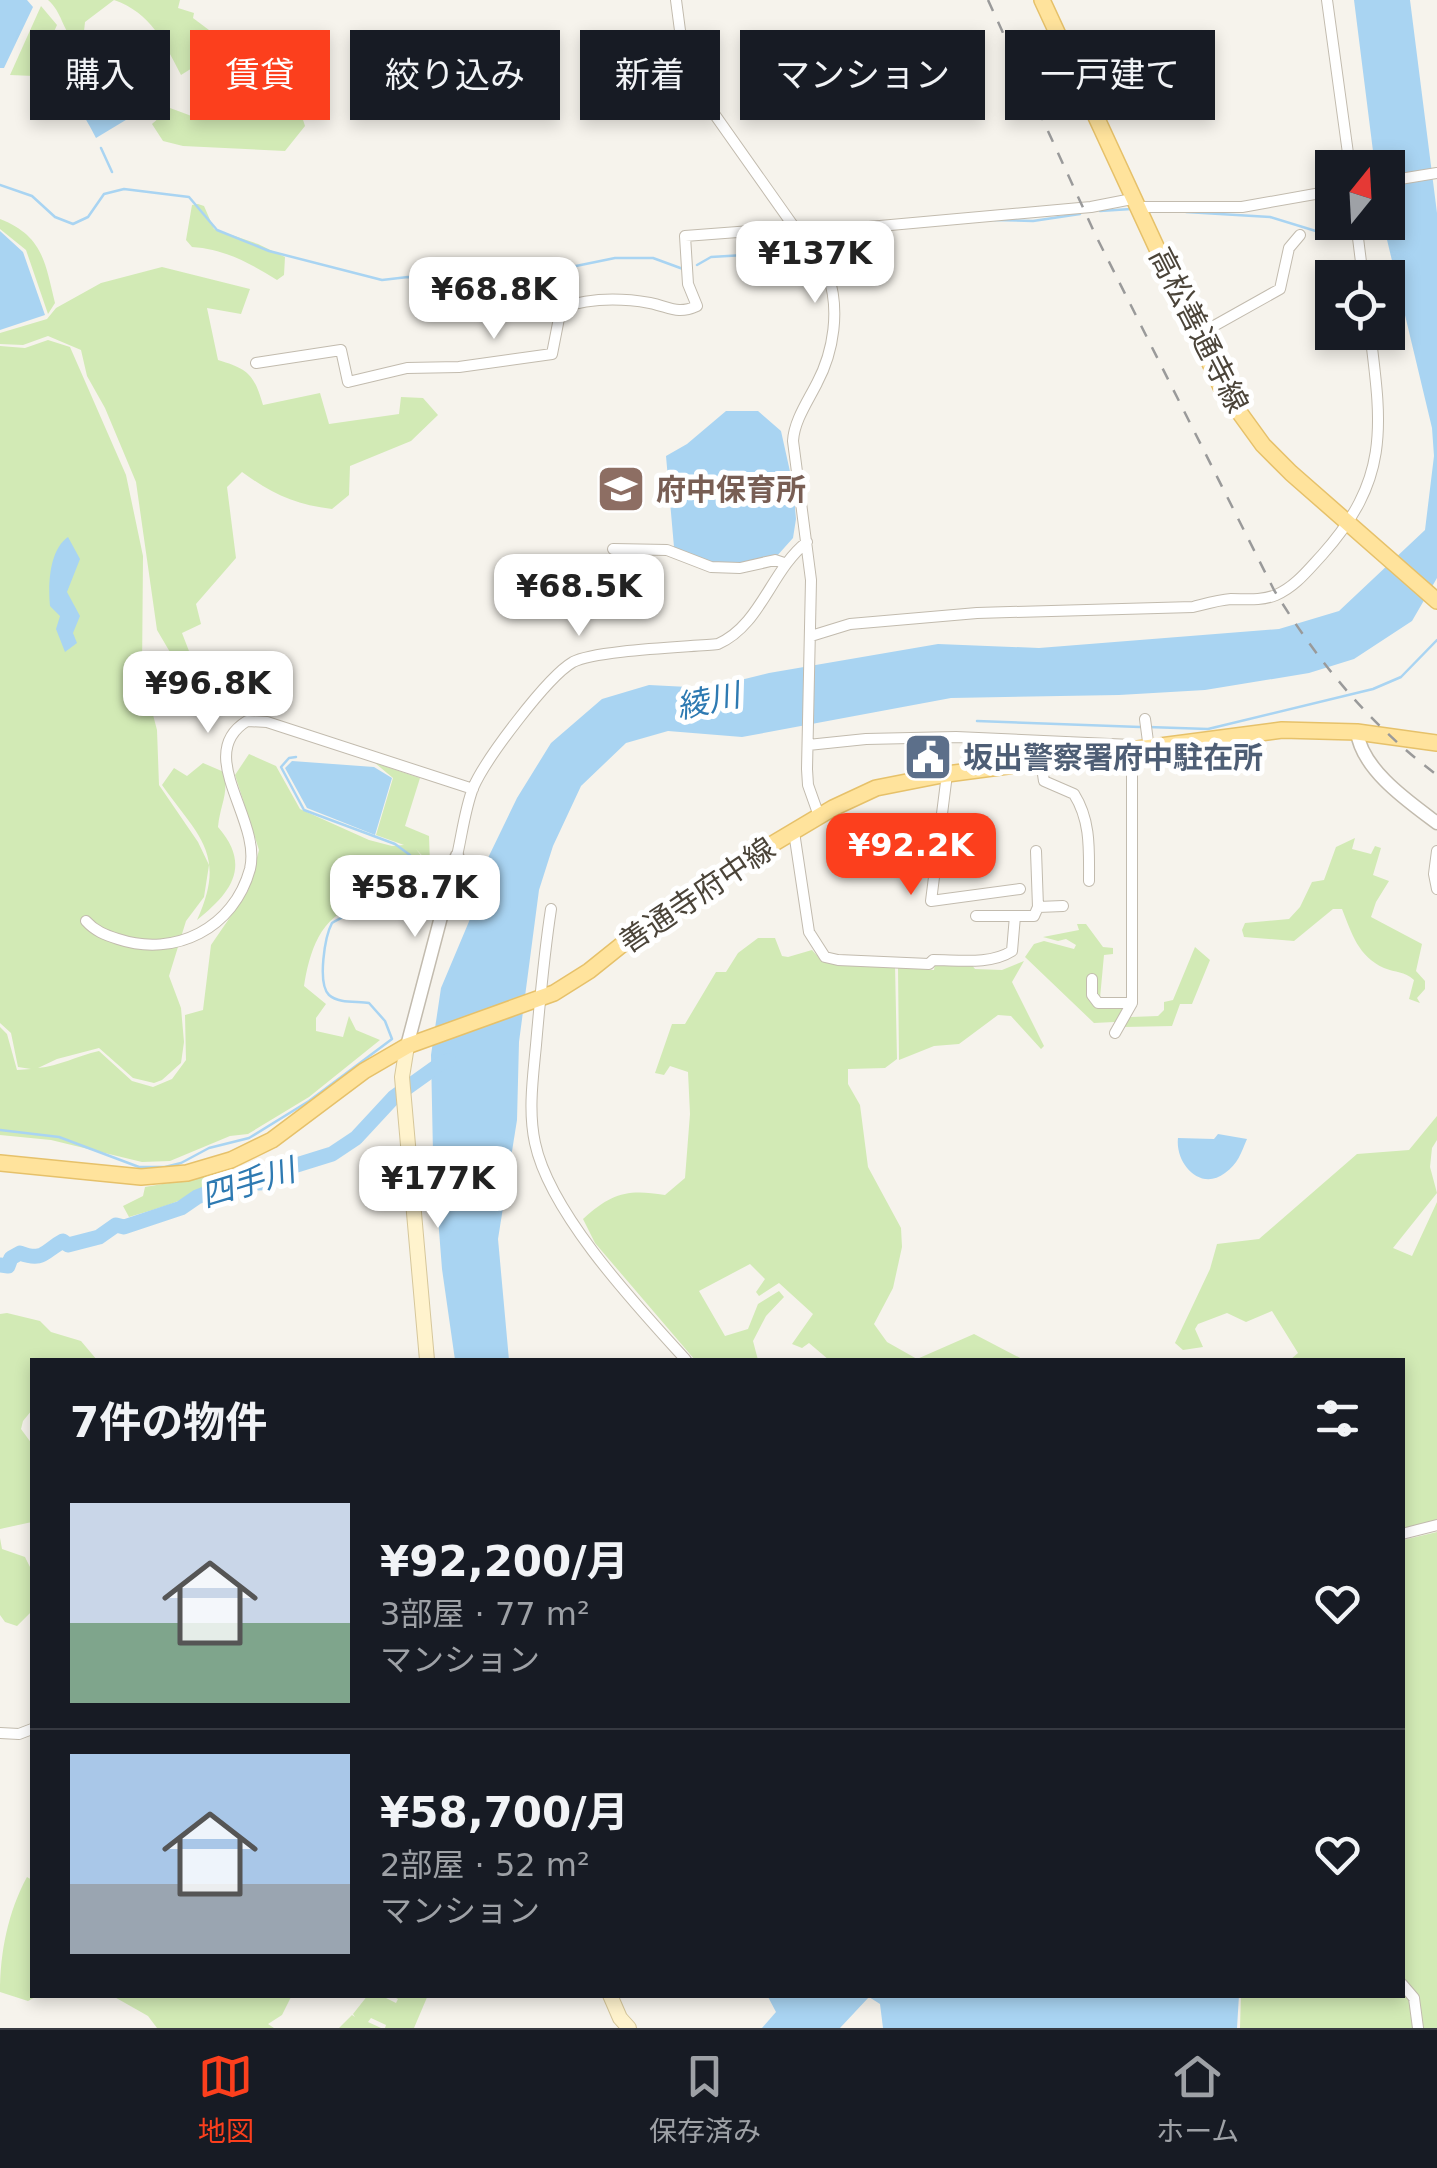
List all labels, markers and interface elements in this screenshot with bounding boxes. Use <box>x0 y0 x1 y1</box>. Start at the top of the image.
chip: 購入 <box>30 30 170 120</box>
chip: 賃貸 <box>190 30 330 120</box>
chip: 絞り込み <box>350 30 560 120</box>
chip: 新着 <box>580 30 720 120</box>
chip: マンション <box>740 30 985 120</box>
chip: 一戸建て <box>1005 30 1215 120</box>
north arrow <box>1315 150 1405 240</box>
map controls <box>1315 150 1405 350</box>
pin: ¥137K <box>745 221 885 306</box>
text: ¥137K <box>758 234 872 272</box>
street label: 高松善通寺線 <box>1143 242 1255 418</box>
pin: ¥68.8K <box>413 257 575 342</box>
button: locate <box>1315 260 1405 350</box>
text: ¥68.8K <box>431 270 557 308</box>
school or university icon: 府中保育所 <box>595 463 647 515</box>
place label: 府中保育所 <box>656 472 806 507</box>
pin: ¥68.5K <box>498 554 660 639</box>
text: ¥68.5K <box>516 567 642 605</box>
pin: ¥96.8K <box>127 651 289 736</box>
text: ¥96.8K <box>145 664 271 702</box>
water label: 綾川 <box>673 675 746 726</box>
public building icon: 坂出警察署府中駐在所 <box>902 731 954 783</box>
place label: 坂出警察署府中駐在所 <box>963 740 1263 775</box>
pin: ¥92.2K <box>830 813 992 898</box>
text: ¥92.2K <box>848 826 974 864</box>
street label: 善通寺府中線 <box>613 830 781 960</box>
pin: ¥58.7K <box>334 855 496 940</box>
text: ¥58.7K <box>352 868 478 906</box>
pin: ¥177K <box>368 1146 508 1231</box>
water label: 四手川 <box>197 1150 302 1215</box>
text: ¥177K <box>381 1159 495 1197</box>
icon: filters <box>1310 1391 1365 1446</box>
text: 7件の物件 <box>70 1398 267 1447</box>
text: ¥92,200/月 <box>380 1537 629 1586</box>
icon: home <box>150 1543 270 1663</box>
icon: heart <box>1310 1576 1365 1631</box>
text: 3部屋 · 77 m² <box>380 1595 590 1633</box>
text: マンション <box>380 1641 540 1679</box>
text: ¥58,700/月 <box>380 1788 629 1837</box>
icon: home <box>150 1794 270 1914</box>
icon: heart <box>1310 1827 1365 1882</box>
text: 2部屋 · 52 m² <box>380 1846 590 1884</box>
text: マンション <box>380 1892 540 1930</box>
tab: 地図 <box>198 2049 254 2149</box>
tab: 保存済み <box>649 2049 761 2149</box>
tab: ホーム <box>1156 2049 1239 2149</box>

